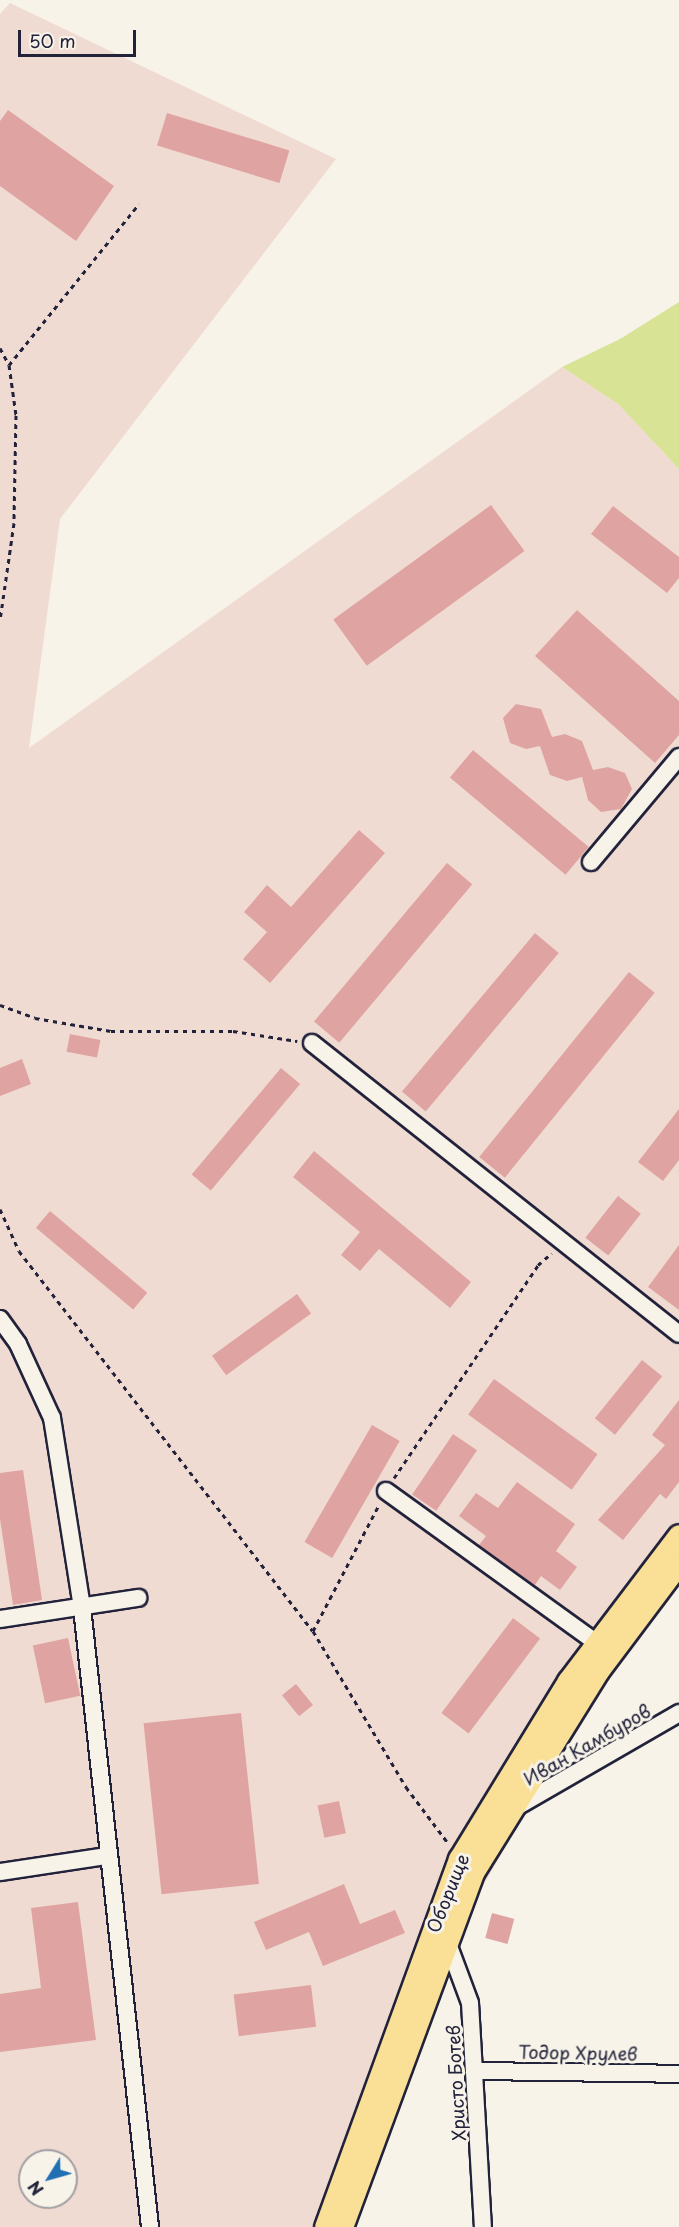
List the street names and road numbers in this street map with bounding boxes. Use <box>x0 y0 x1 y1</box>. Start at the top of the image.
street label: Иван Камбуров <box>520 1700 654 1790</box>
street label: Оборище <box>422 1850 474 1936</box>
street label: Христо Ботев <box>442 2024 470 2142</box>
street label: Тодор Хрулев <box>518 2041 638 2065</box>

